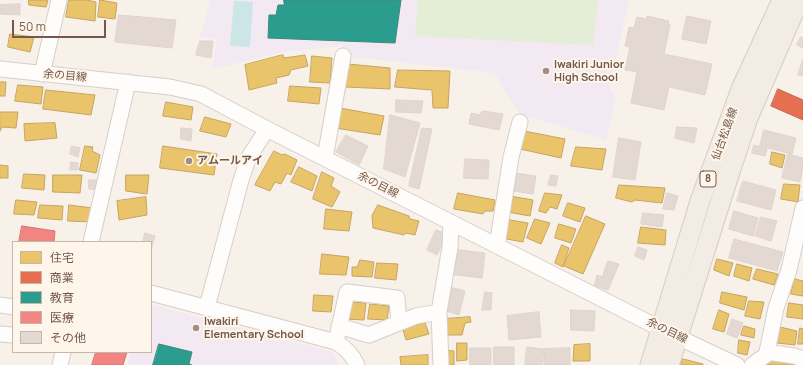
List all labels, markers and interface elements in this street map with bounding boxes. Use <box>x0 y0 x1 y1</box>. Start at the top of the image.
scale bar <box>14 12 108 38</box>
text: 50 m <box>19 18 46 35</box>
place label: Iwakiri Junior High School <box>554 58 624 84</box>
marker: Iwakiri Junior High School <box>541 66 551 76</box>
street label: 余の目線 <box>43 68 87 84</box>
street label: 仙台松島線 <box>709 106 741 162</box>
place label: アムールアイ <box>197 154 263 168</box>
marker: アムールアイ <box>184 156 194 166</box>
street label: 余の目線 <box>355 169 401 201</box>
road number: 8 <box>700 171 716 187</box>
legend <box>12 241 152 353</box>
text: 住宅 <box>50 249 74 266</box>
text: 商業 <box>50 269 74 286</box>
text: 教育 <box>50 289 74 306</box>
text: 医療 <box>50 309 74 326</box>
place label: Iwakiri Elementary School <box>204 315 304 341</box>
street label: 余の目線 <box>644 315 690 347</box>
marker: Iwakiri Elementary School <box>191 323 201 333</box>
text: その他 <box>50 329 86 346</box>

